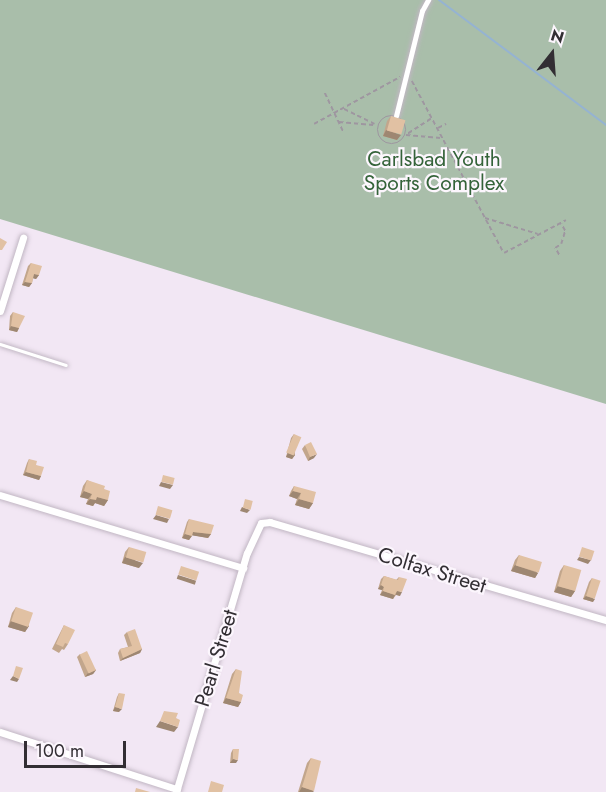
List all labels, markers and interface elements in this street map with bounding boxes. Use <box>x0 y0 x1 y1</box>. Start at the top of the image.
text: N <box>548 23 567 49</box>
north arrow <box>522 24 582 84</box>
park label: Carlsbad Youth Sports Complex <box>364 146 504 196</box>
street label: Colfax Street <box>375 542 489 598</box>
street label: Pearl Street <box>189 606 243 710</box>
scale bar <box>27 729 129 767</box>
text: 100 m <box>35 738 84 764</box>

